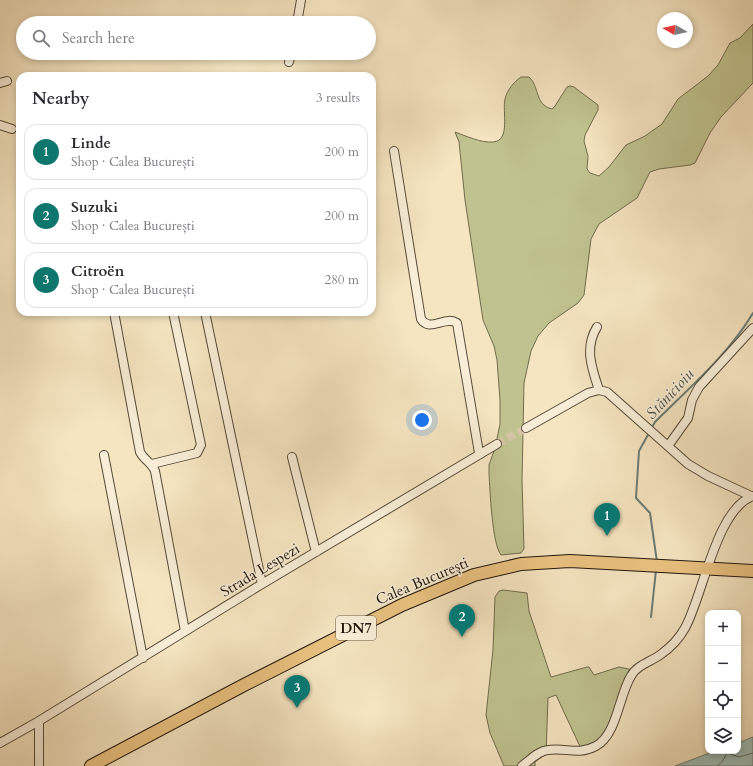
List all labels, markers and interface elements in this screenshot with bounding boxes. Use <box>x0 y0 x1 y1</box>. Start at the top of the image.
north arrow <box>657 12 693 48</box>
search box <box>16 16 376 60</box>
icon: search <box>30 27 52 49</box>
text: Search here <box>62 28 135 48</box>
text: Nearby <box>32 87 89 110</box>
text: 3 results <box>316 89 360 107</box>
text: Linde <box>71 133 111 153</box>
text: 1 <box>43 143 49 161</box>
text: 200 m <box>325 143 359 161</box>
text: Shop · Calea București <box>71 153 195 171</box>
text: Suzuki <box>71 197 118 217</box>
text: 2 <box>43 207 49 225</box>
text: 200 m <box>325 207 359 225</box>
text: Shop · Calea București <box>71 217 195 235</box>
text: Citroën <box>71 261 124 281</box>
text: 3 <box>43 271 49 289</box>
text: 280 m <box>325 271 359 289</box>
text: Shop · Calea București <box>71 281 195 299</box>
water label: Stănicioiu <box>641 364 699 424</box>
your location <box>412 410 432 430</box>
pin: 1 <box>594 503 620 536</box>
street label: Strada Lespezi <box>217 538 303 602</box>
street label: Calea București <box>373 552 471 610</box>
pin: 2 <box>449 604 475 637</box>
map controls <box>705 610 741 754</box>
button: + <box>705 610 741 646</box>
road number: DN7 <box>336 616 376 640</box>
button: − <box>705 646 741 682</box>
pin: 3 <box>284 675 310 708</box>
button: locate <box>705 682 741 718</box>
button: layers <box>705 718 741 754</box>

